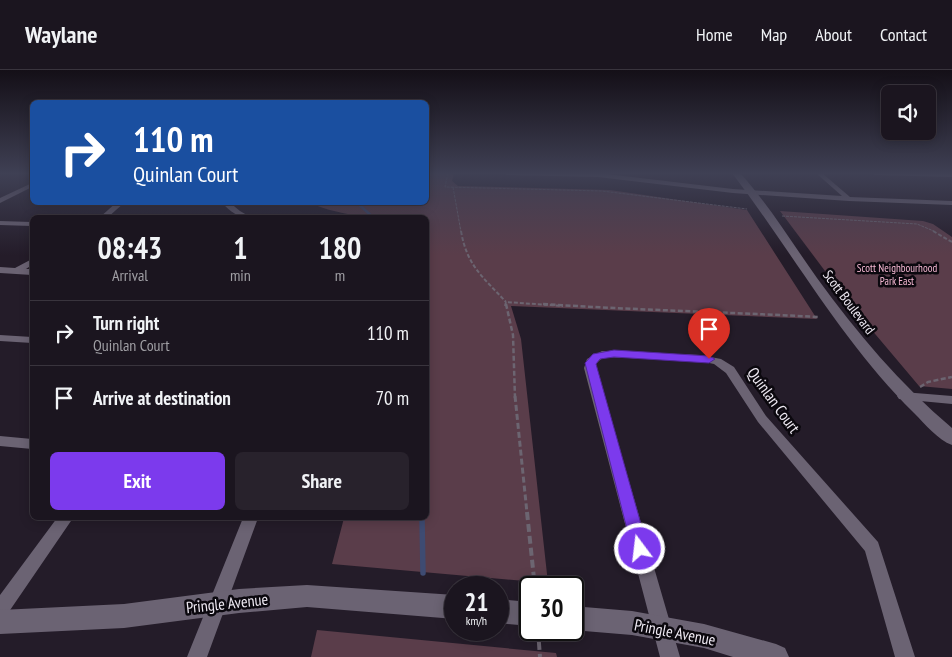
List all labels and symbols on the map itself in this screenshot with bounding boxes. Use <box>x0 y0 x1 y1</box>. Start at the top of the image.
park label: Scott Neighbourhood Park East <box>857 261 937 288</box>
street label: Scott Boulevard <box>819 266 879 338</box>
pin <box>688 308 730 359</box>
street label: Quinlan Court <box>743 363 805 437</box>
position arrow <box>613 522 665 574</box>
speed limit sign: 30 <box>519 576 584 641</box>
street label: Pringle Avenue <box>185 589 269 617</box>
street label: Pringle Avenue <box>633 614 717 650</box>

